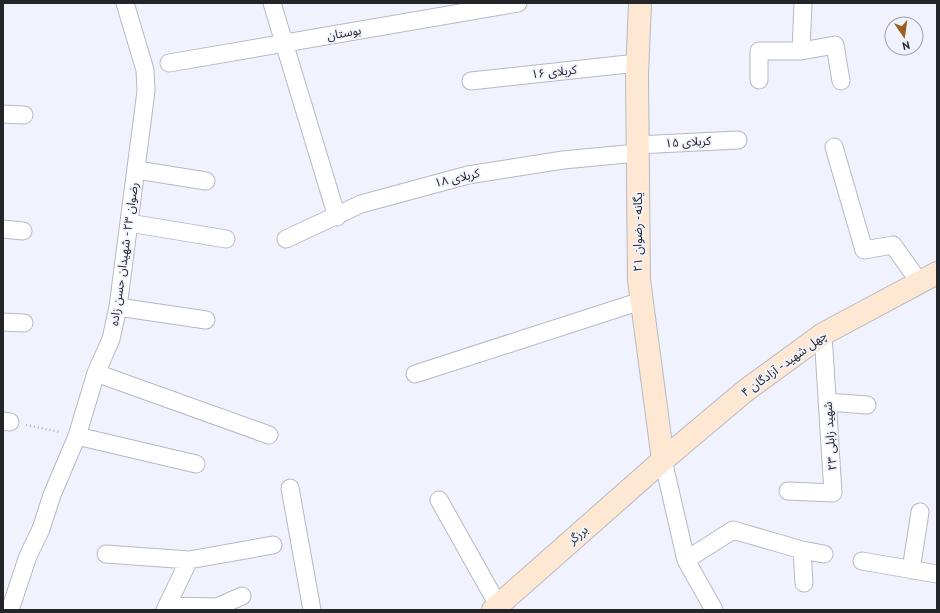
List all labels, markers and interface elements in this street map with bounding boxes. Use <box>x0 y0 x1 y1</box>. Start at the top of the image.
north arrow <box>884 16 924 56</box>
street label: بوستان <box>326 22 362 43</box>
text: N <box>901 38 911 53</box>
street label: کربلای ۱۶ <box>530 62 579 81</box>
street label: کربلای ۱۵ <box>665 133 712 150</box>
street label: کربلای ۱۸ <box>433 165 482 190</box>
street label: رضوان ۲۳ - شهیدان حسن زاده <box>106 181 141 327</box>
street label: یگانه - رضوان ۲۱ <box>630 192 645 272</box>
street label: چهل شهید - آزادگان ۴ <box>738 327 830 401</box>
street label: شهید زابلی ۲۳ <box>820 401 839 471</box>
street label: برزگر <box>564 522 591 548</box>

